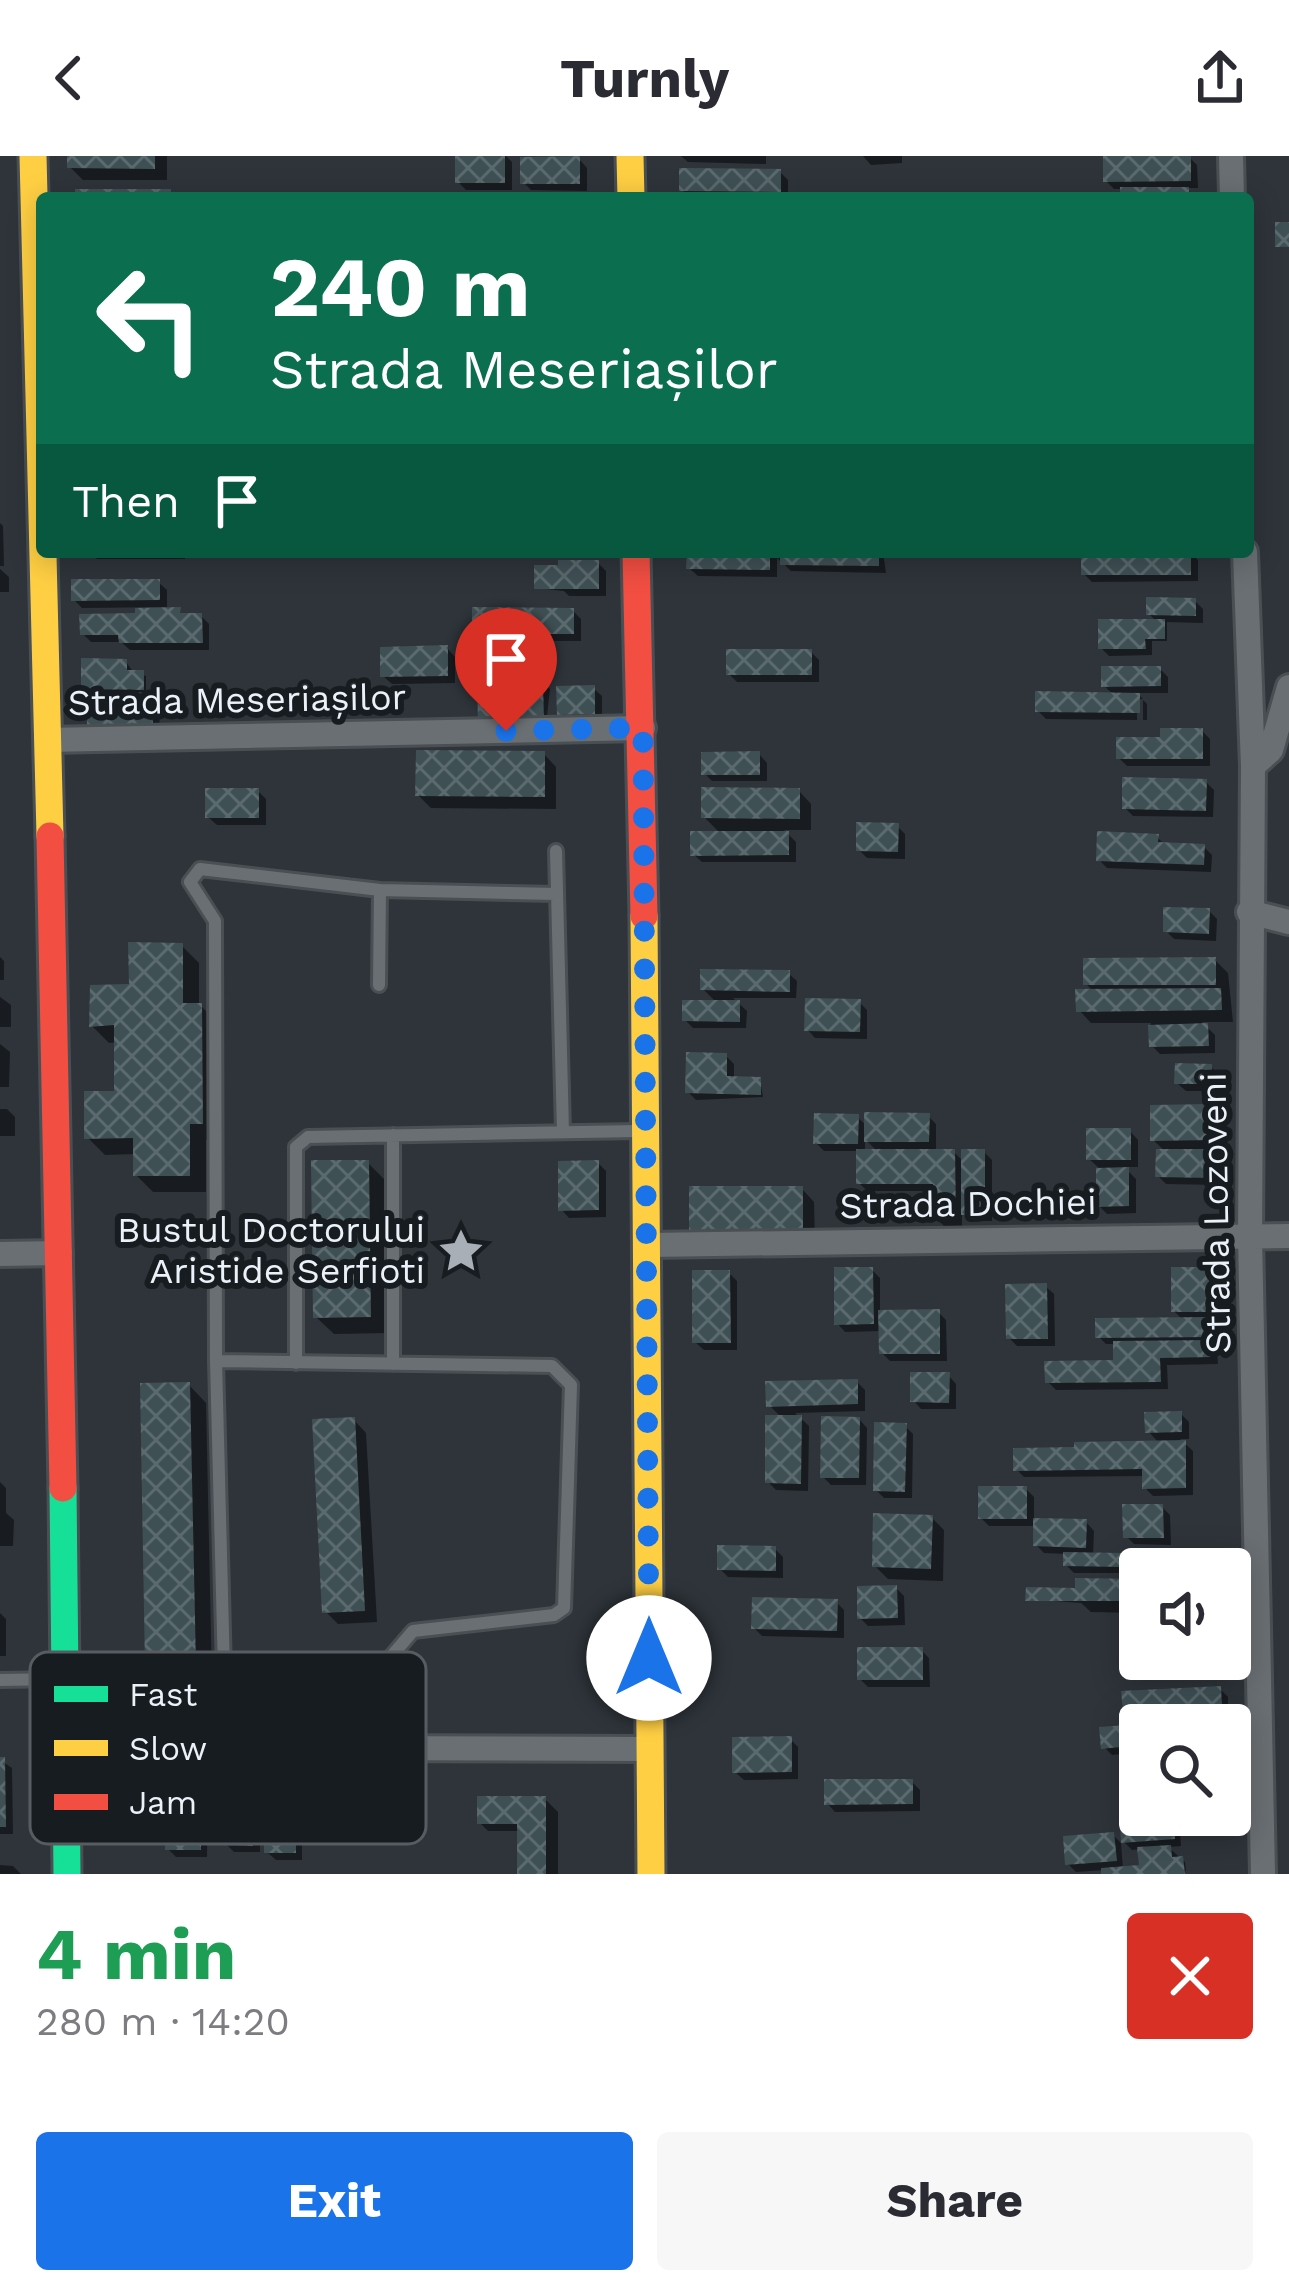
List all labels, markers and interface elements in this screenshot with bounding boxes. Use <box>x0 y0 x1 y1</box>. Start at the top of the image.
icon: back <box>36 45 102 111</box>
icon: share <box>1187 45 1253 111</box>
text: Turnly <box>560 47 729 110</box>
text: 240 m <box>270 238 531 336</box>
icon: left <box>72 240 228 396</box>
text: Strada Meseriașilor <box>270 338 778 401</box>
icon: arrive <box>204 468 270 534</box>
text: Then <box>72 475 180 528</box>
pin <box>455 608 557 731</box>
icon: arrive <box>473 626 539 692</box>
street label: Strada Meseriașilor <box>67 676 407 724</box>
street label: Strada Lozoveni <box>1193 1072 1239 1354</box>
street label: Strada Dochiei <box>839 1181 1097 1227</box>
place label: Bustul Doctorului Aristide Serfioti <box>117 1209 425 1292</box>
place icon: Bustul Doctorului Aristide Serfioti <box>436 1226 486 1276</box>
map controls <box>1119 1548 1251 1836</box>
button: sound <box>1119 1548 1251 1680</box>
position arrow <box>586 1595 712 1721</box>
legend <box>30 1652 426 1844</box>
text: Fast <box>129 1675 198 1714</box>
button: search <box>1119 1704 1251 1836</box>
text: Slow <box>129 1729 207 1768</box>
text: Jam <box>129 1783 197 1822</box>
text: 4 min <box>36 1912 236 1996</box>
button: close <box>1127 1913 1253 2039</box>
text: 280 m · 14:20 <box>36 1999 290 2044</box>
button: Exit <box>36 2132 633 2270</box>
button: Share <box>657 2132 1253 2270</box>

